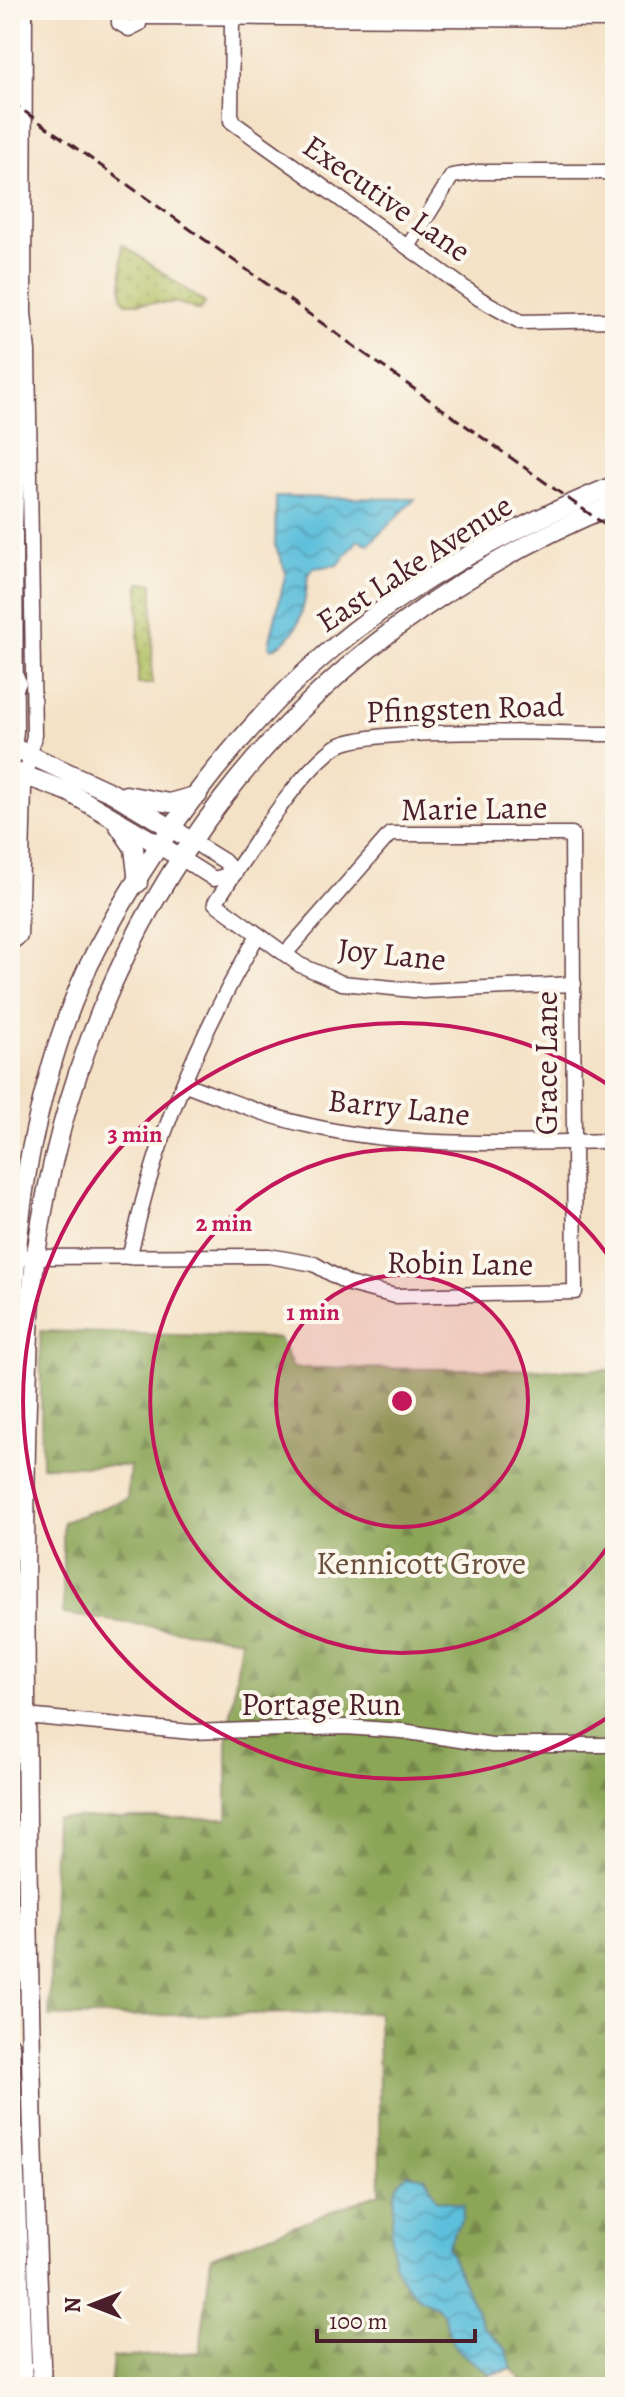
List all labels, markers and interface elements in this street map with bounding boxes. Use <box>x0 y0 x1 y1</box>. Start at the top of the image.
street label: Executive Lane <box>294 124 480 272</box>
street label: East Lake Avenue <box>308 483 520 643</box>
street label: Pfingsten Road <box>365 683 566 733</box>
street label: Marie Lane <box>400 785 548 831</box>
street label: Joy Lane <box>336 926 448 982</box>
street label: Grace Lane <box>524 991 568 1135</box>
street label: Barry Lane <box>326 1078 472 1136</box>
text: 3 min <box>107 1118 163 1150</box>
text: 2 min <box>196 1207 253 1239</box>
street label: Robin Lane <box>386 1240 534 1286</box>
text: 1 min <box>286 1296 340 1328</box>
centre of rings <box>388 1387 416 1415</box>
park label: Kennicott Grove <box>316 1541 526 1585</box>
street label: Portage Run <box>241 1682 401 1726</box>
north arrow <box>52 2265 132 2345</box>
scale bar <box>317 2293 475 2343</box>
text: N <box>58 2297 88 2313</box>
text: 100 m <box>329 2305 388 2337</box>

